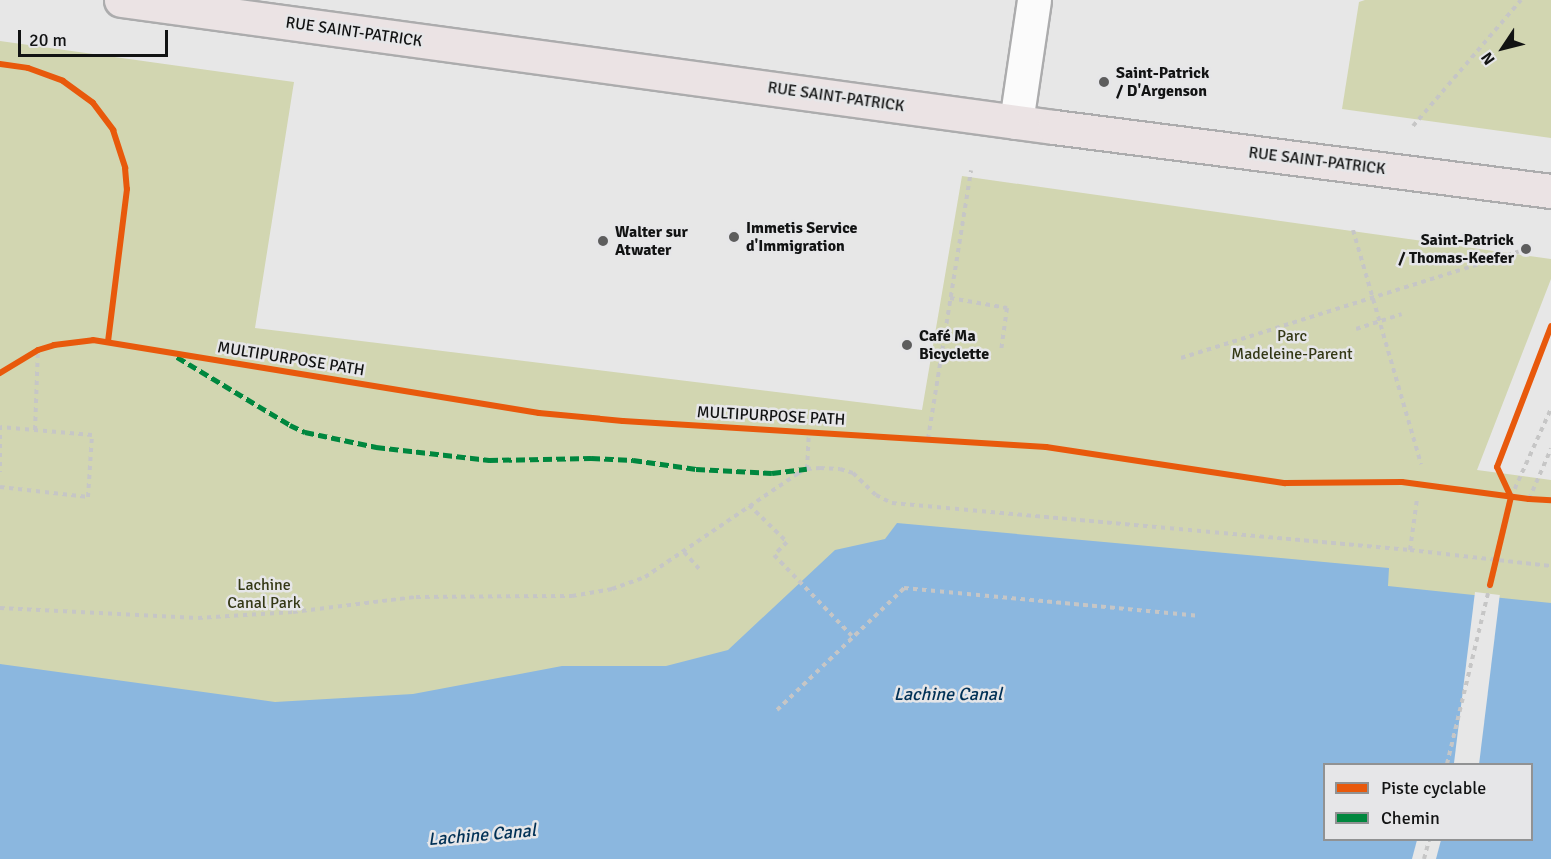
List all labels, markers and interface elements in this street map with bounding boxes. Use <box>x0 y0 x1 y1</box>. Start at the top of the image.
street label: RUE SAINT-PATRICK <box>284 13 424 51</box>
scale bar <box>21 18 171 56</box>
north arrow <box>1473 18 1533 78</box>
text: 20 m <box>29 29 67 51</box>
text: N <box>1477 48 1500 69</box>
place label: Saint-Patrick / D'Argenson <box>1116 63 1209 101</box>
marker: Saint-Patrick / D'Argenson <box>1097 75 1111 89</box>
street label: RUE SAINT-PATRICK <box>766 78 906 116</box>
street label: RUE SAINT-PATRICK <box>1247 143 1387 179</box>
place label: Immetis Service d'Immigration <box>746 218 858 256</box>
place label: Walter sur Atwater <box>615 222 688 260</box>
marker: Immetis Service d'Immigration <box>727 230 741 244</box>
place label: Saint-Patrick / Thomas-Keefer <box>1398 230 1514 268</box>
marker: Walter sur Atwater <box>596 234 610 248</box>
marker: Saint-Patrick / Thomas-Keefer <box>1519 242 1533 256</box>
place label: Café Ma Bicyclette <box>919 326 989 364</box>
park label: Parc Madeleine-Parent <box>1231 326 1353 364</box>
street label: MULTIPURPOSE PATH <box>216 338 366 380</box>
marker: Café Ma Bicyclette <box>900 338 914 352</box>
street label: MULTIPURPOSE PATH <box>696 403 846 429</box>
park label: Lachine Canal Park <box>227 575 301 613</box>
water label: Lachine Canal <box>894 683 1002 705</box>
legend <box>1323 763 1533 841</box>
text: Piste cyclable <box>1381 777 1486 799</box>
text: Chemin <box>1381 807 1440 829</box>
water label: Lachine Canal <box>427 820 537 850</box>

